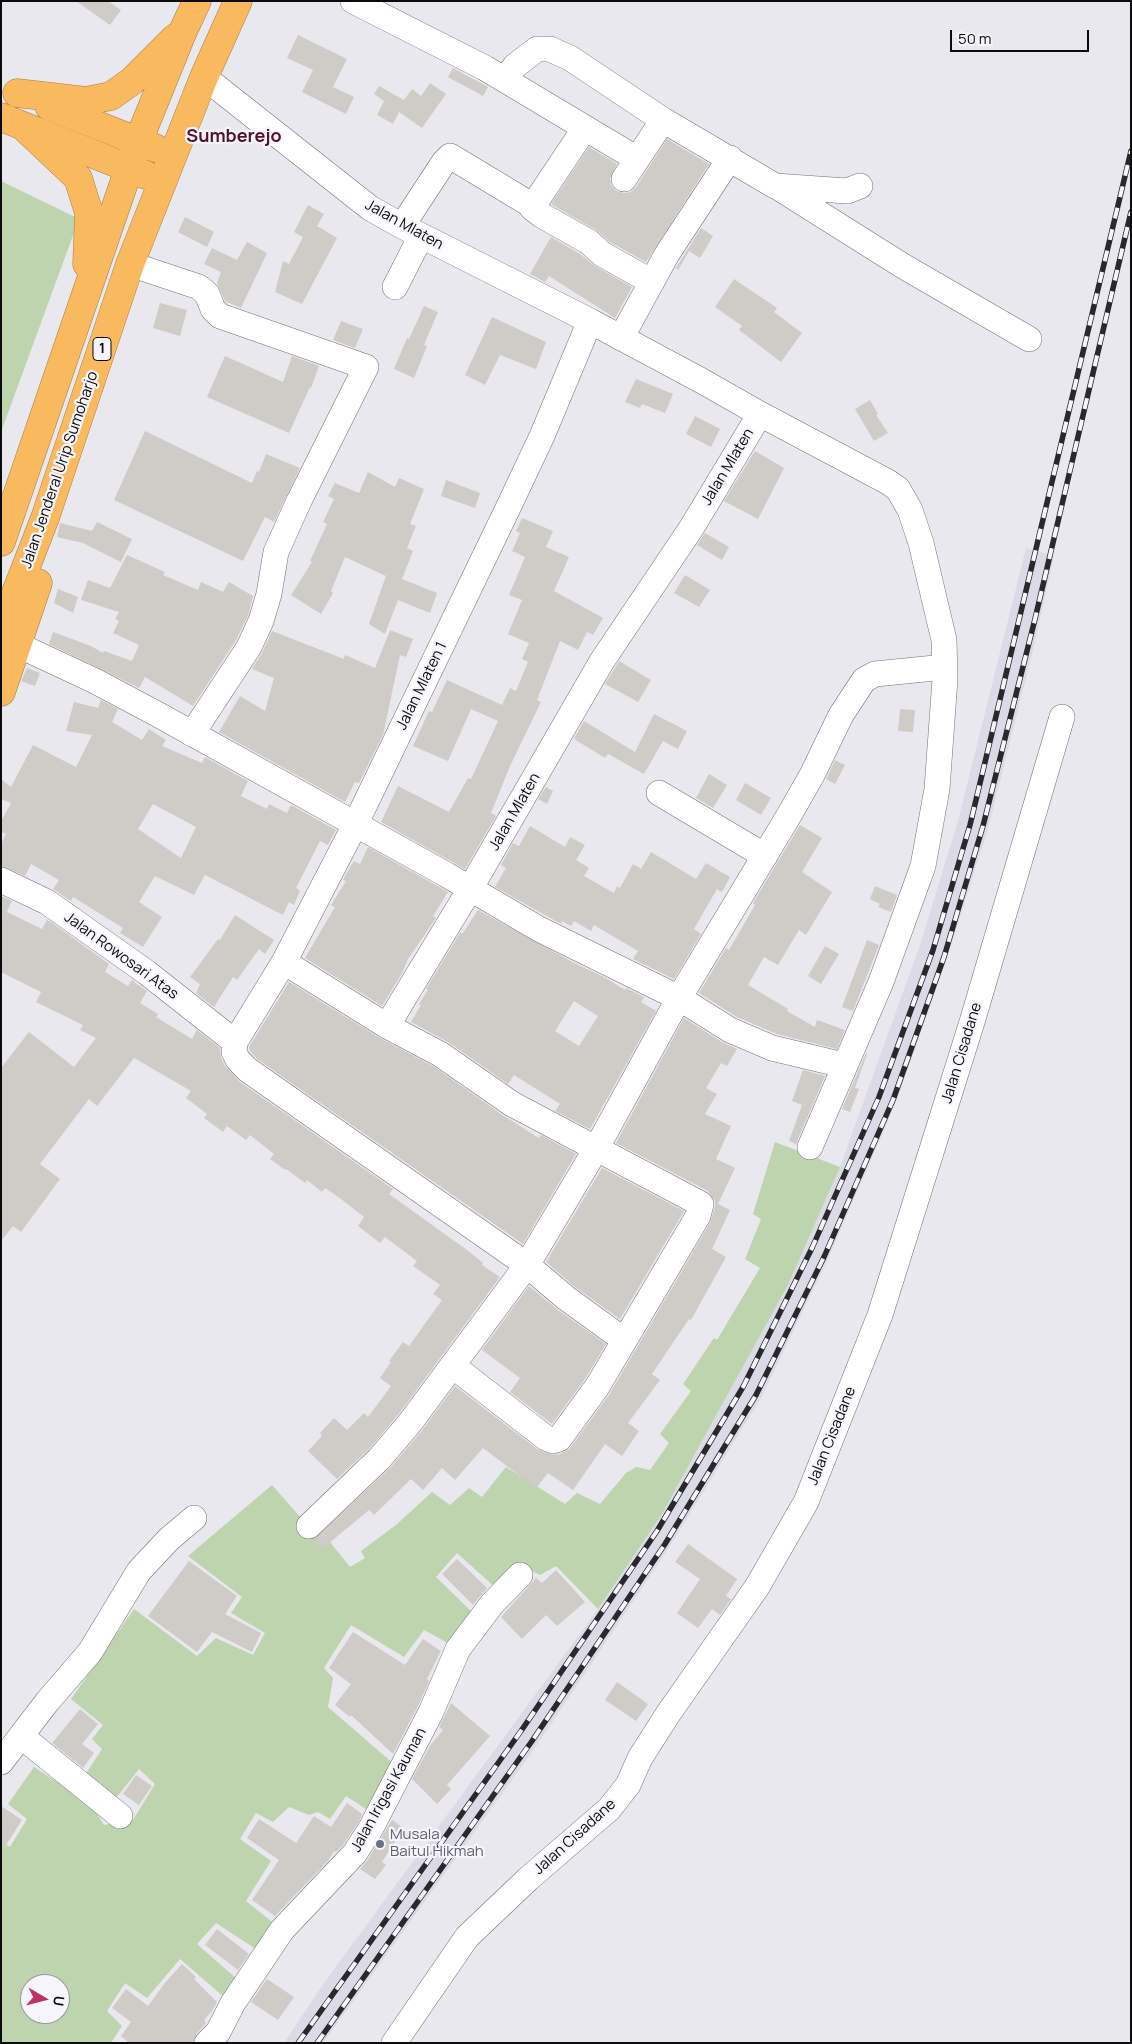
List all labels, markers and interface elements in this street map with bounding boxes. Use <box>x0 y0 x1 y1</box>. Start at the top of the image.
scale bar <box>952 20 1091 52</box>
text: 50 m <box>958 28 992 49</box>
district label: Sumberejo <box>186 126 282 148</box>
street label: Jalan Mlaten <box>362 196 446 254</box>
road number: 1 <box>93 338 111 360</box>
street label: Jalan Jenderal Urip Sumoharjo <box>18 369 102 571</box>
street label: Jalan Mlaten <box>698 425 758 509</box>
street label: Jalan Mlaten 1 <box>393 639 451 733</box>
street label: Jalan Mlaten <box>486 770 544 854</box>
street label: Jalan Rowosari Atas <box>60 909 182 1003</box>
street label: Jalan Cisadane <box>938 1000 986 1106</box>
street label: Jalan Cisadane <box>804 1384 860 1488</box>
street label: Jalan Irigasi Kauman <box>347 1725 431 1855</box>
street label: Jalan Cisadane <box>530 1795 620 1879</box>
place label: Musala Baitul Hikmah <box>390 1826 484 1861</box>
marker: Musala Baitul Hikmah <box>374 1838 386 1850</box>
north arrow <box>20 1974 70 2024</box>
text: U <box>49 1995 69 2007</box>

